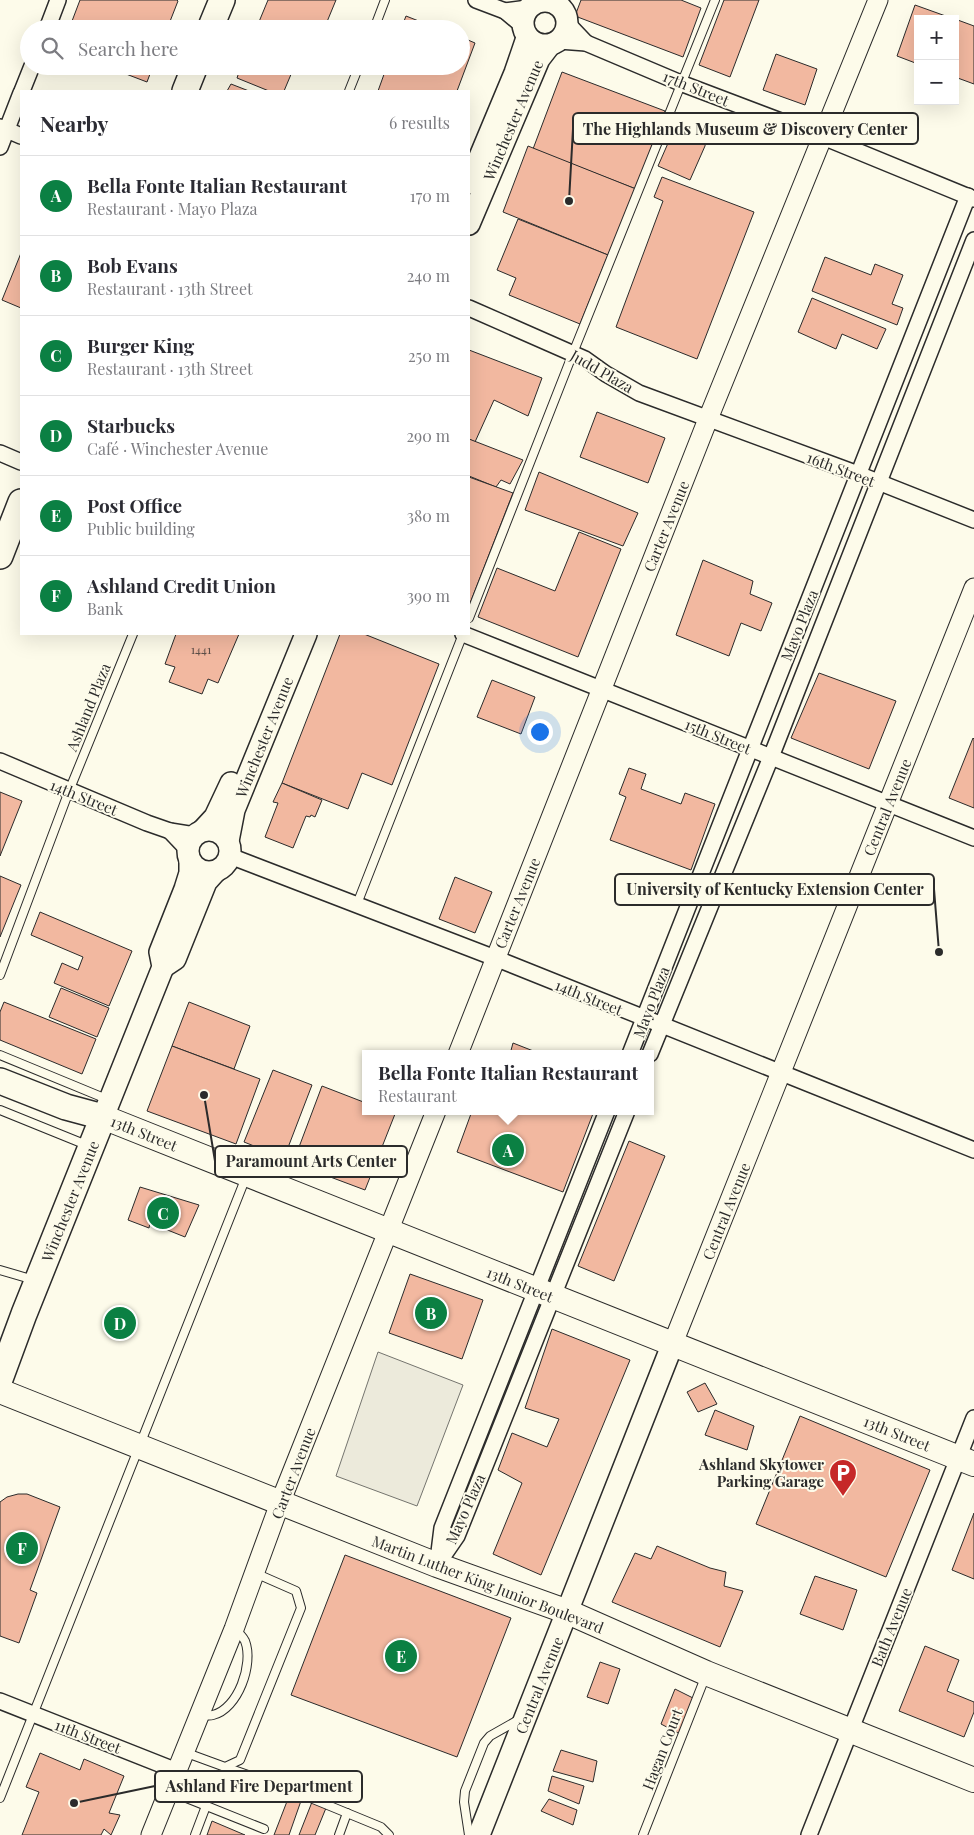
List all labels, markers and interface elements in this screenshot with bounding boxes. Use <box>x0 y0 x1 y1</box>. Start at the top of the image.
map controls <box>914 15 959 105</box>
button: + <box>914 15 959 60</box>
search box <box>20 20 470 75</box>
icon: search <box>38 34 66 62</box>
text: Search here <box>78 35 178 61</box>
street label: Winchester Avenue <box>478 57 547 184</box>
button: − <box>914 60 959 105</box>
street label: 17th Street <box>660 66 733 111</box>
text: Nearby <box>40 109 109 137</box>
text: 6 results <box>389 112 450 133</box>
callout: The Highlands Museum & Discovery Center <box>573 113 918 144</box>
text: The Highlands Museum & Discovery Center <box>583 118 908 139</box>
text: Bella Fonte Italian Restaurant <box>87 172 347 198</box>
text: A <box>51 185 61 206</box>
text: 170 m <box>410 185 450 206</box>
text: Restaurant · Mayo Plaza <box>87 198 258 219</box>
text: Bob Evans <box>87 252 178 278</box>
text: B <box>51 265 61 286</box>
text: 240 m <box>407 265 450 286</box>
text: Restaurant · 13th Street <box>87 278 253 299</box>
text: Burger King <box>87 332 194 358</box>
street label: Judd Plaza <box>566 344 638 397</box>
text: C <box>50 345 62 366</box>
text: 250 m <box>408 345 450 366</box>
text: Restaurant · 13th Street <box>87 358 253 379</box>
text: Starbucks <box>87 412 175 438</box>
text: D <box>50 425 62 446</box>
text: 290 m <box>406 425 450 446</box>
text: Café · Winchester Avenue <box>87 438 268 459</box>
street label: 16th Street <box>804 447 879 491</box>
street label: Carter Avenue <box>639 478 693 574</box>
text: Post Office <box>87 492 182 518</box>
text: E <box>51 505 61 526</box>
text: 380 m <box>407 505 450 526</box>
text: Public building <box>87 518 195 539</box>
text: Ashland Credit Union <box>87 572 276 598</box>
text: F <box>51 585 61 606</box>
text: 390 m <box>407 585 450 606</box>
street label: Mayo Plaza <box>776 586 822 663</box>
text: Bank <box>87 598 123 619</box>
house number: 1441 <box>191 641 212 657</box>
street label: Ashland Plaza <box>61 660 115 755</box>
street label: Winchester Avenue <box>230 673 297 801</box>
street label: 15th Street <box>682 714 755 759</box>
your location <box>527 719 553 745</box>
street label: Central Avenue <box>858 755 916 859</box>
street label: 14th Street <box>47 774 121 820</box>
street label: Carter Avenue <box>490 855 544 951</box>
callout: University of Kentucky Extension Center <box>615 874 934 905</box>
text: University of Kentucky Extension Center <box>626 878 924 899</box>
street label: Mayo Plaza <box>628 963 674 1040</box>
street label: 14th Street <box>552 974 626 1020</box>
popup <box>362 1050 654 1115</box>
text: Bella Fonte Italian Restaurant <box>378 1059 638 1085</box>
text: Restaurant <box>378 1085 457 1106</box>
street label: 13th Street <box>108 1111 181 1156</box>
pin: A <box>492 1131 524 1169</box>
street label: Winchester Avenue <box>36 1137 103 1265</box>
callout: Paramount Arts Center <box>215 1146 407 1177</box>
text: Paramount Arts Center <box>226 1150 397 1171</box>
street label: Central Avenue <box>697 1159 755 1263</box>
pin: C <box>147 1194 179 1232</box>
street label: 13th Street <box>484 1262 557 1307</box>
pin: B <box>415 1294 447 1332</box>
pin: D <box>104 1304 136 1342</box>
street label: 13th Street <box>861 1411 934 1456</box>
street label: Carter Avenue <box>266 1424 320 1522</box>
place label: Ashland Skytower Parking Garage <box>698 1454 824 1491</box>
parking icon: Ashland Skytower Parking Garage <box>828 1458 858 1497</box>
street label: Mayo Plaza <box>441 1470 490 1547</box>
pin: F <box>6 1529 38 1567</box>
street label: Martin Luther King Junior Boulevard <box>369 1531 607 1638</box>
street label: Bath Avenue <box>866 1584 916 1670</box>
street label: Central Avenue <box>510 1633 568 1737</box>
pin: E <box>385 1637 417 1675</box>
street label: Hagan Court <box>637 1705 687 1793</box>
street label: 11th Street <box>52 1714 125 1758</box>
callout: Ashland Fire Department <box>155 1771 362 1802</box>
text: Ashland Fire Department <box>164 1775 353 1796</box>

